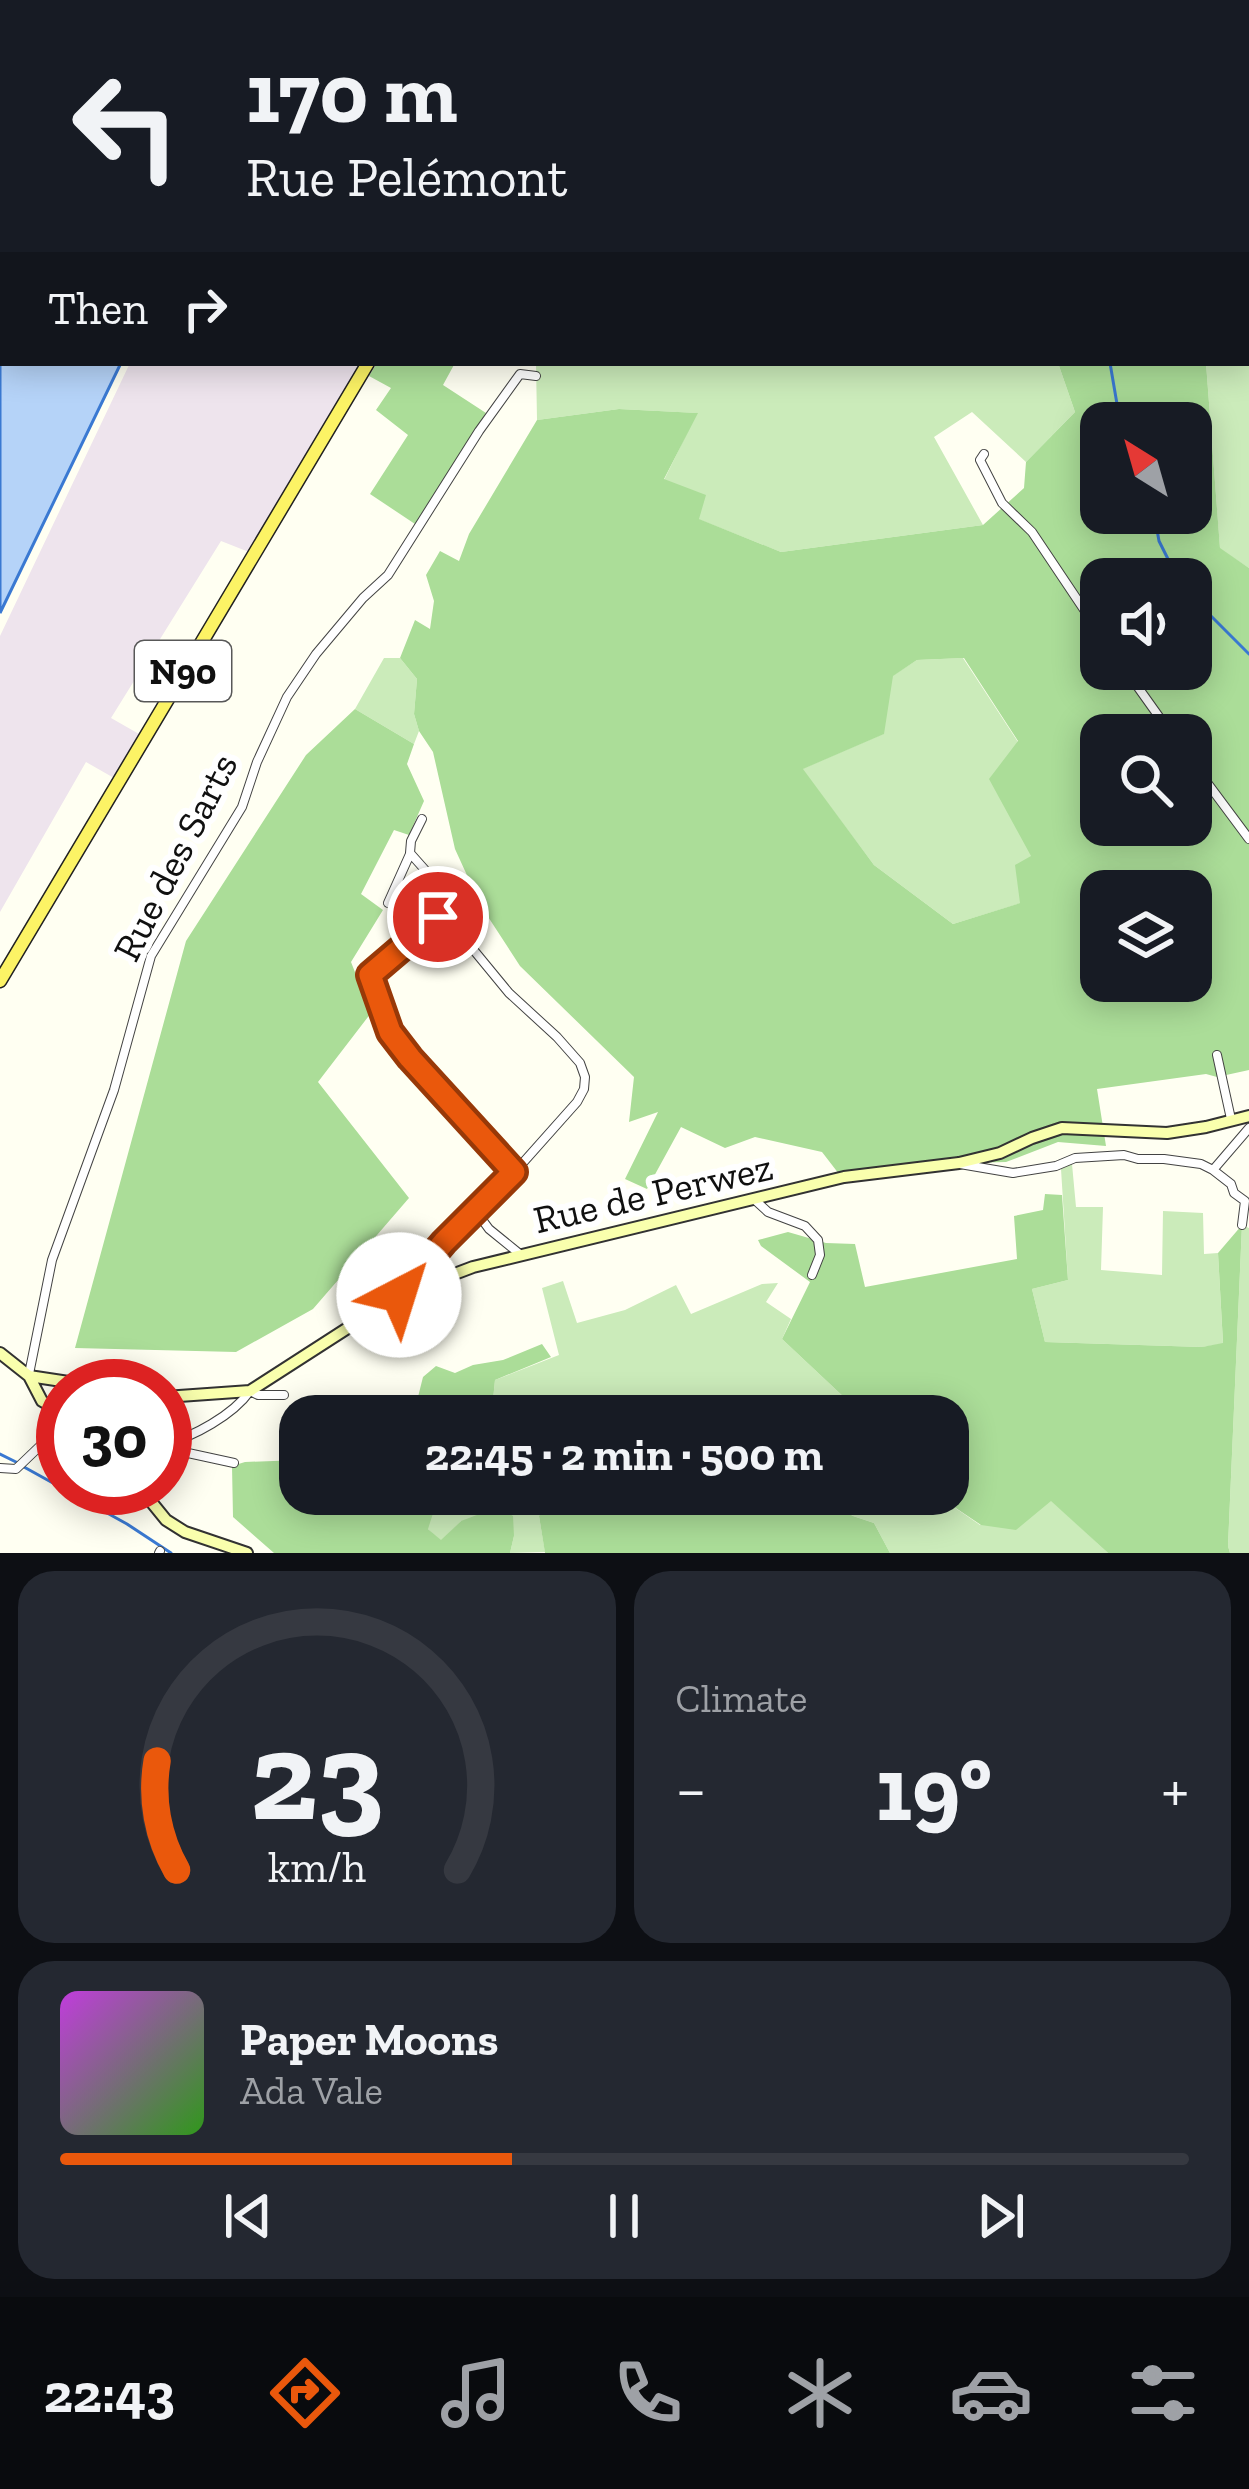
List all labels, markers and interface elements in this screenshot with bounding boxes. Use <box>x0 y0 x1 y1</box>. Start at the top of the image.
text: 170 m <box>246 43 458 144</box>
icon: left <box>48 48 204 204</box>
text: Rue Pelémont <box>246 145 567 210</box>
icon: right <box>172 276 238 342</box>
text: Then <box>48 282 148 336</box>
north arrow <box>1080 402 1212 534</box>
map controls <box>1080 402 1212 1002</box>
button: sound <box>1080 558 1212 690</box>
road number: N90 <box>135 641 231 701</box>
button: search <box>1080 714 1212 846</box>
street label: Rue des Sarts <box>103 745 247 969</box>
pin <box>387 866 489 968</box>
button: layers <box>1080 870 1212 1002</box>
icon: arrive <box>405 884 471 950</box>
street label: Rue de Perwez <box>529 1143 777 1243</box>
position arrow <box>336 1232 462 1358</box>
speed limit sign: 30 <box>36 1359 192 1515</box>
text: 22:45 · 2 min · 500 m <box>425 1428 823 1482</box>
text: Climate <box>676 1675 807 1722</box>
text: 23 <box>250 1701 384 1851</box>
text: 19° <box>876 1735 992 1843</box>
text: − <box>676 1750 706 1829</box>
text: + <box>1161 1750 1189 1829</box>
text: km/h <box>268 1842 366 1893</box>
text: Paper Moons <box>240 2013 498 2067</box>
text: Ada Vale <box>240 2067 383 2114</box>
icon: previous <box>215 2183 281 2249</box>
icon: pause <box>591 2183 657 2249</box>
icon: next <box>968 2183 1034 2249</box>
icon: directions <box>263 2351 347 2435</box>
icon: music <box>434 2351 518 2435</box>
icon: phone <box>606 2351 690 2435</box>
icon: climate <box>778 2351 862 2435</box>
icon: car <box>949 2351 1033 2435</box>
icon: filters <box>1121 2351 1205 2435</box>
text: 22:43 <box>44 2361 175 2426</box>

